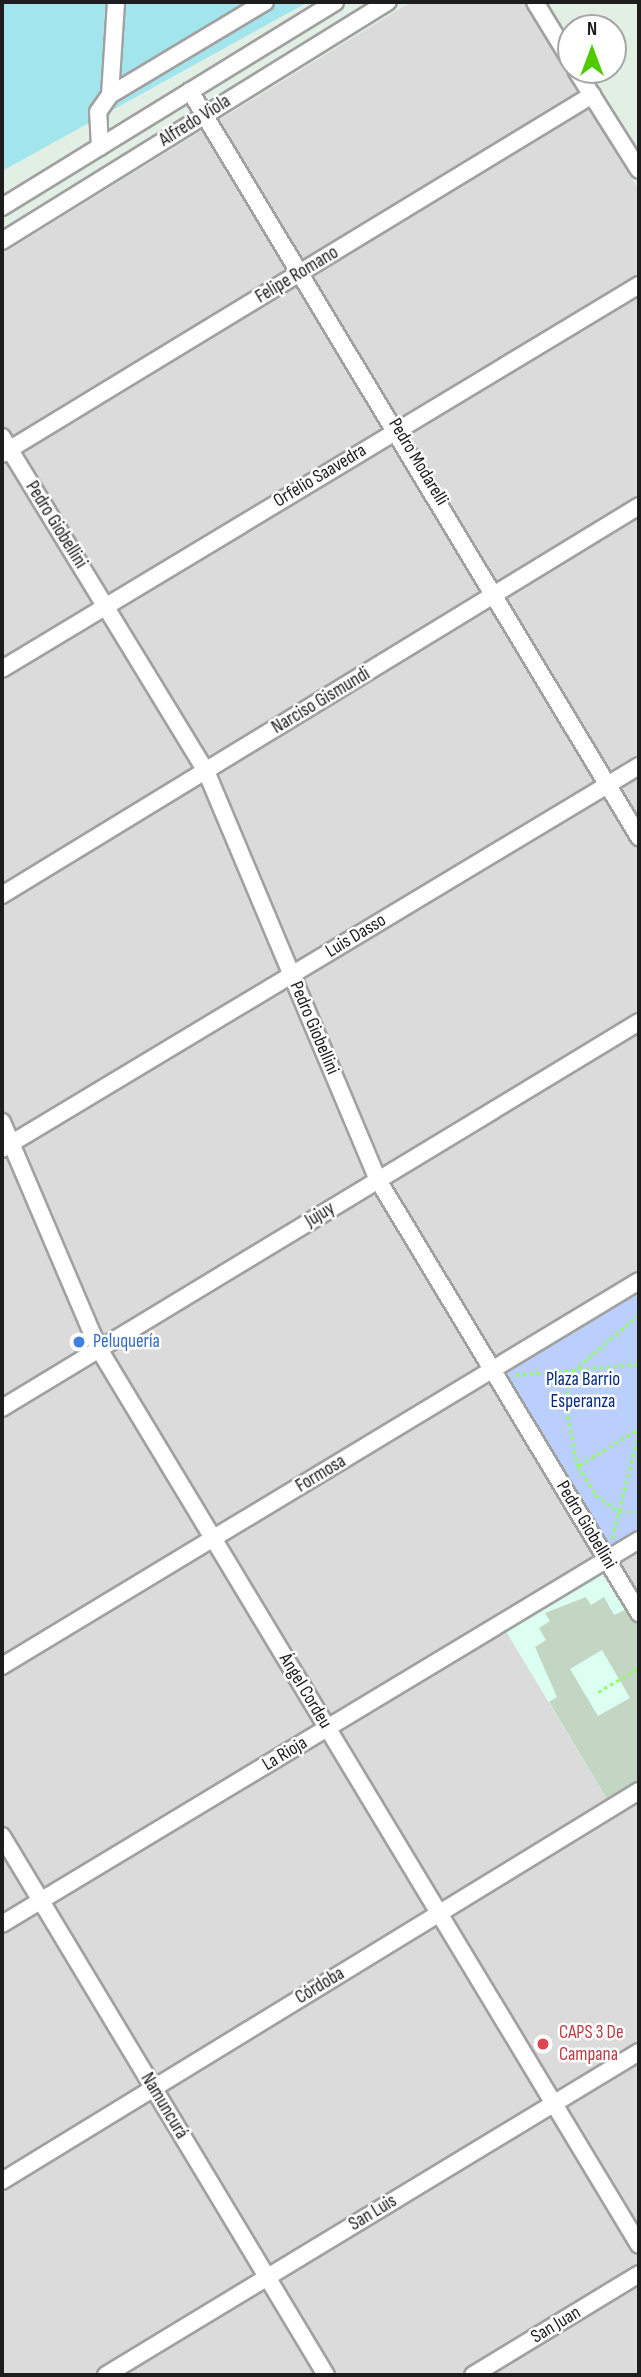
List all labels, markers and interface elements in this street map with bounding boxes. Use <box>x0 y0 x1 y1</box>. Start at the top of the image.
north arrow <box>557 14 627 84</box>
text: N <box>587 18 597 41</box>
street label: Alfredo Viola <box>155 90 235 152</box>
street label: Felipe Romano <box>251 241 343 309</box>
street label: Pedro Modarelli <box>383 414 453 510</box>
street label: Orfelio Saavedra <box>270 439 370 513</box>
street label: Pedro Giobellini <box>20 477 92 573</box>
street label: Narciso Gismundi <box>268 663 374 739</box>
street label: Luis Dasso <box>322 909 390 963</box>
street label: Pedro Giobellini <box>284 978 344 1078</box>
street label: Jujuy <box>301 1197 339 1233</box>
place label: Peluquería <box>93 1331 160 1353</box>
marker: Peluquería <box>71 1334 87 1350</box>
park label: Plaza Barrio Esperanza <box>546 1369 620 1413</box>
street label: Formosa <box>292 1450 350 1498</box>
street label: Pedro Giobellini <box>551 1477 621 1573</box>
street label: Ángel Cordeu <box>274 1649 336 1733</box>
street label: La Rioja <box>258 1732 312 1776</box>
street label: Córdoba <box>291 1963 349 2009</box>
place label: CAPS 3 De Campana <box>559 2022 624 2066</box>
marker: CAPS 3 De Campana <box>533 2034 553 2054</box>
street label: Namuncurá <box>135 2069 193 2143</box>
street label: San Luis <box>345 2190 401 2236</box>
street label: San Juan <box>527 2301 585 2349</box>

